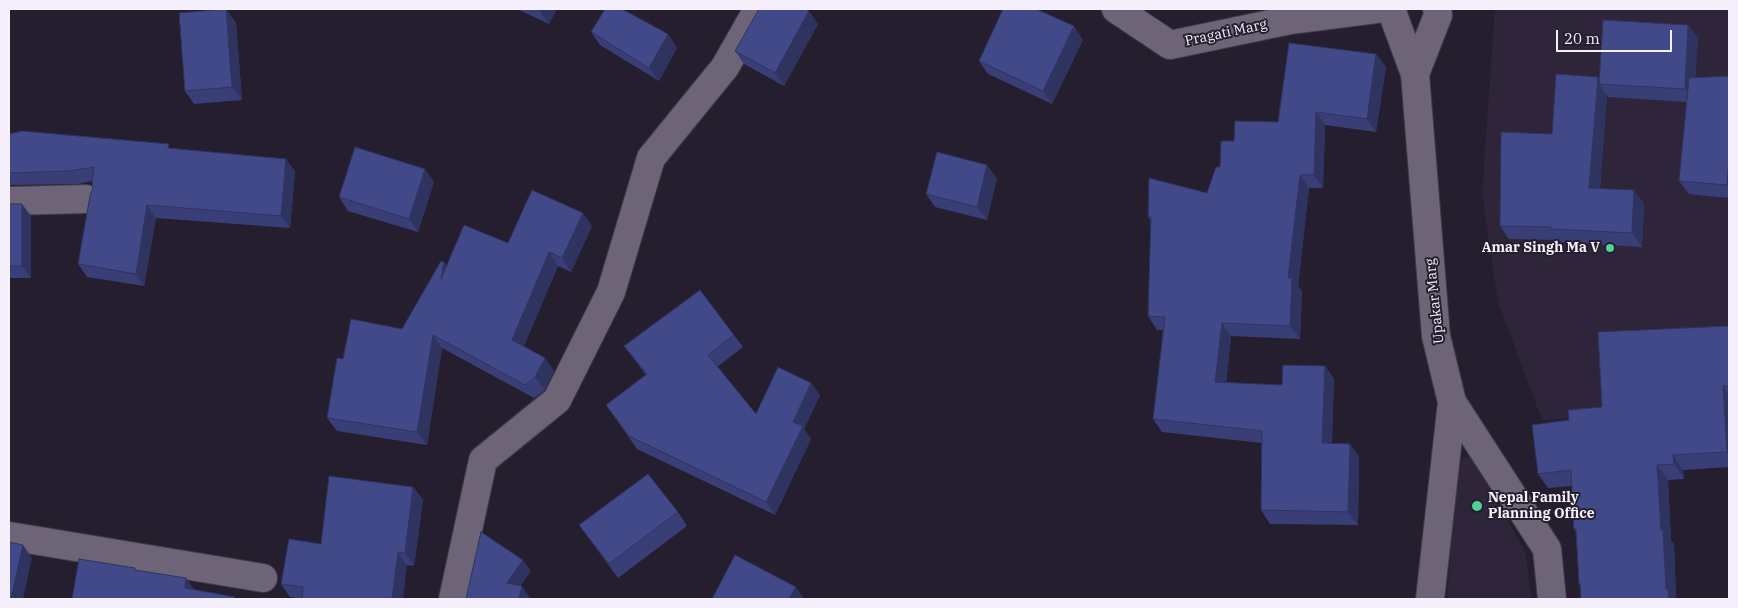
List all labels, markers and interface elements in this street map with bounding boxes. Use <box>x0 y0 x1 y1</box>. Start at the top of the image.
street label: Pragati Marg <box>1183 16 1269 50</box>
scale bar <box>1558 20 1674 52</box>
text: 20 m <box>1564 29 1600 48</box>
place label: Amar Singh Ma V <box>1482 240 1600 256</box>
marker: Amar Singh Ma V <box>1604 242 1616 254</box>
street label: Upakar Marg <box>1422 258 1448 344</box>
place label: Nepal Family Planning Office <box>1488 490 1595 522</box>
marker: Nepal Family Planning Office <box>1470 499 1484 513</box>

